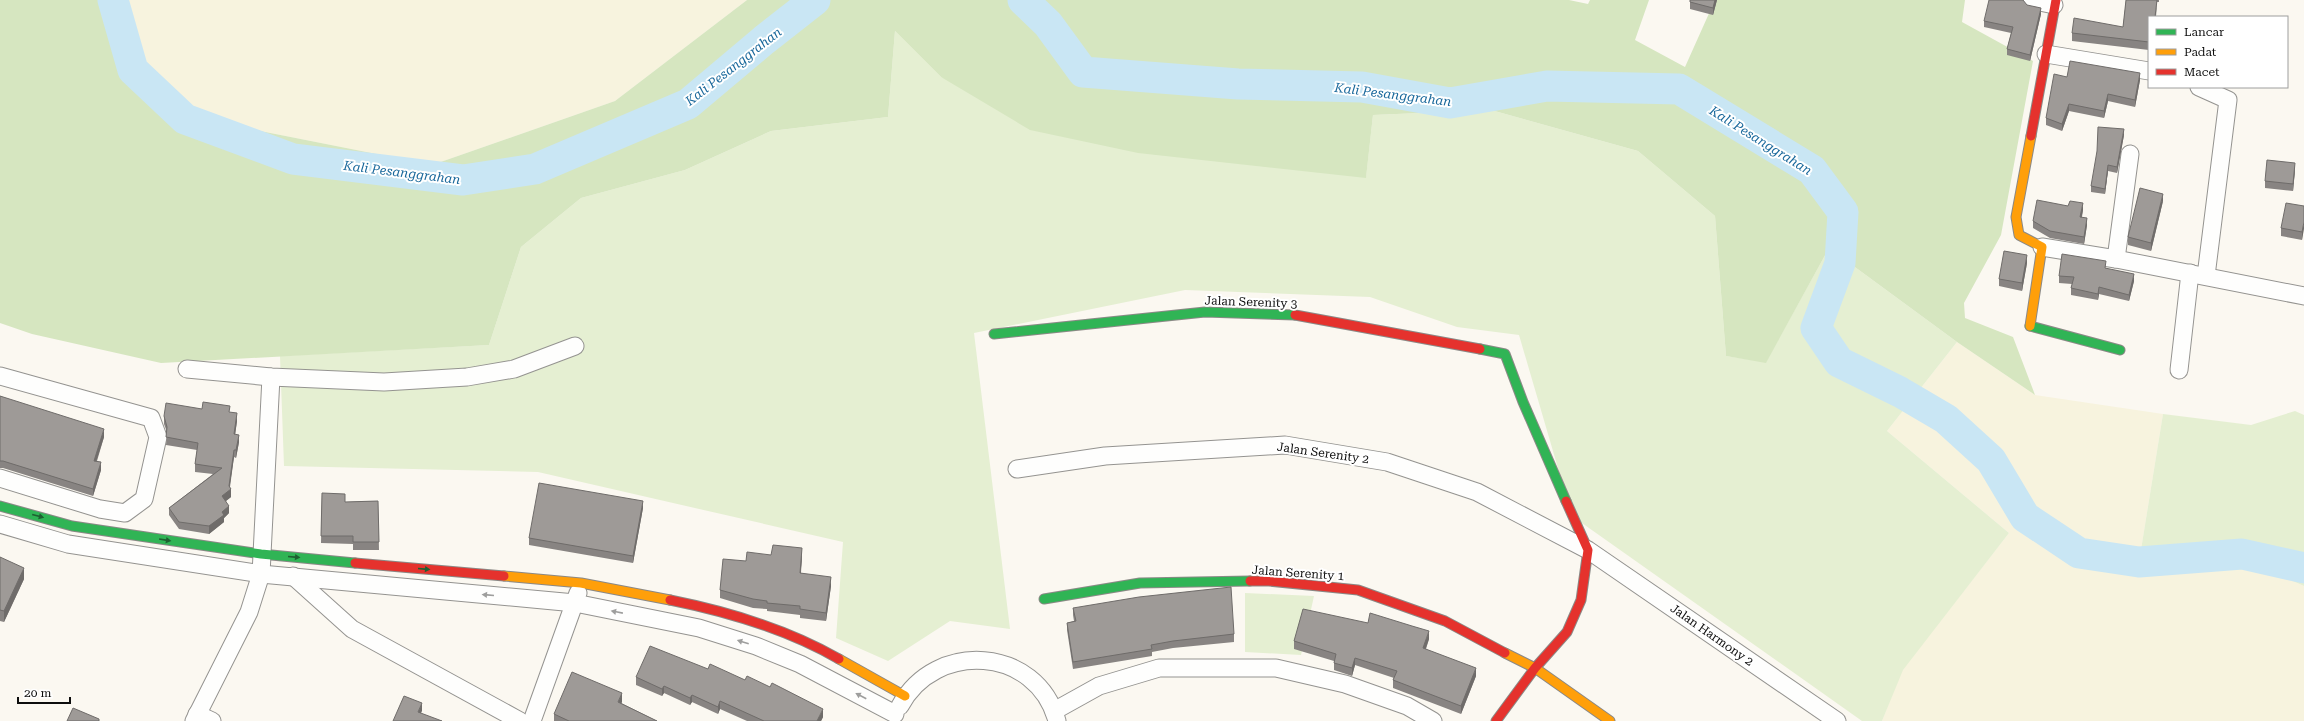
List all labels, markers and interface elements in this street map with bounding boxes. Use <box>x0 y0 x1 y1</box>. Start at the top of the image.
legend <box>2148 16 2288 88</box>
water label: Kali Pesanggrahan <box>682 24 784 109</box>
text: Lancar <box>2184 25 2224 39</box>
text: Padat <box>2184 45 2217 59</box>
text: Macet <box>2184 65 2220 79</box>
water label: Kali Pesanggrahan <box>1333 80 1452 109</box>
water label: Kali Pesanggrahan <box>1706 102 1815 178</box>
water label: Kali Pesanggrahan <box>342 158 461 187</box>
street label: Jalan Serenity 3 <box>1204 293 1298 311</box>
street label: Jalan Serenity 2 <box>1276 440 1370 466</box>
one-way arrow <box>31 514 44 520</box>
one-way arrow <box>159 537 172 543</box>
one-way arrow <box>288 554 300 560</box>
street label: Jalan Serenity 1 <box>1251 563 1345 583</box>
one-way arrow <box>418 566 430 572</box>
one-way arrow <box>482 592 494 598</box>
street label: Jalan Harmony 2 <box>1668 601 1756 669</box>
one-way arrow <box>610 608 623 614</box>
one-way arrow <box>737 639 749 645</box>
scale bar <box>18 679 70 705</box>
text: 20 m <box>24 686 51 700</box>
one-way arrow <box>855 693 867 699</box>

